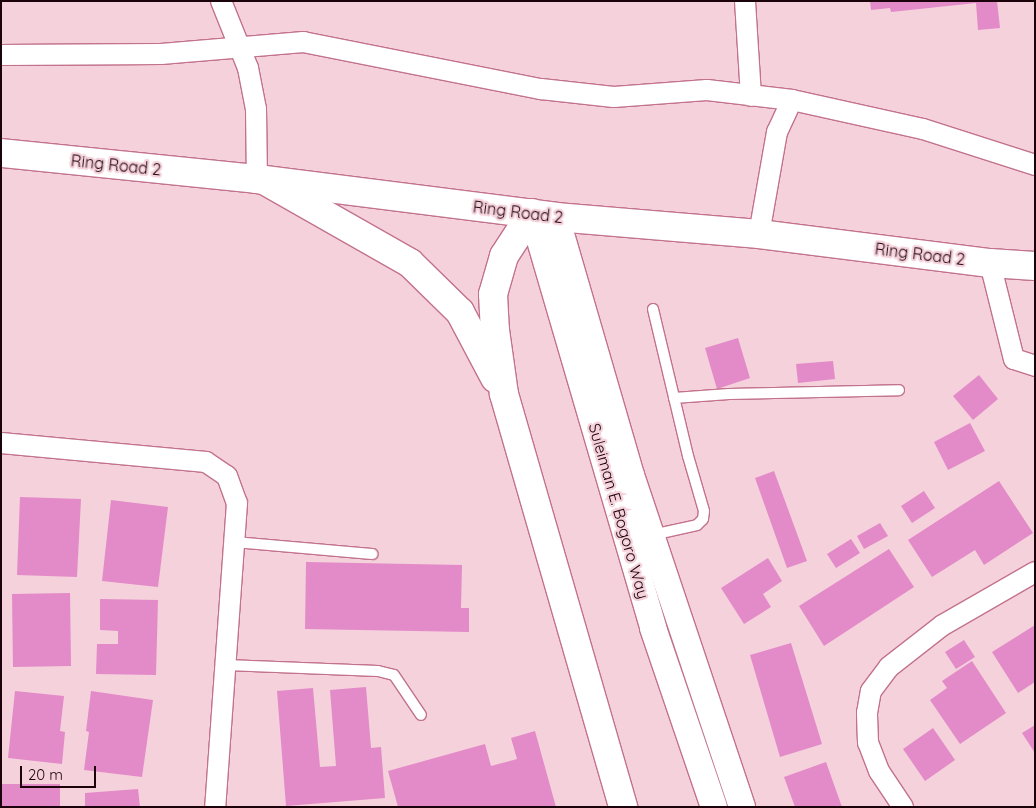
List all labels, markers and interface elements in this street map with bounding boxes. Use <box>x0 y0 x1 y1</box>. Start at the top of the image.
street label: Ring Road 2 <box>70 151 162 179</box>
street label: Ring Road 2 <box>472 197 564 227</box>
street label: Ring Road 2 <box>874 239 966 269</box>
street label: Suleiman E. Bogoro Way <box>585 421 653 601</box>
scale bar <box>22 756 99 788</box>
text: 20 m <box>28 765 63 784</box>

